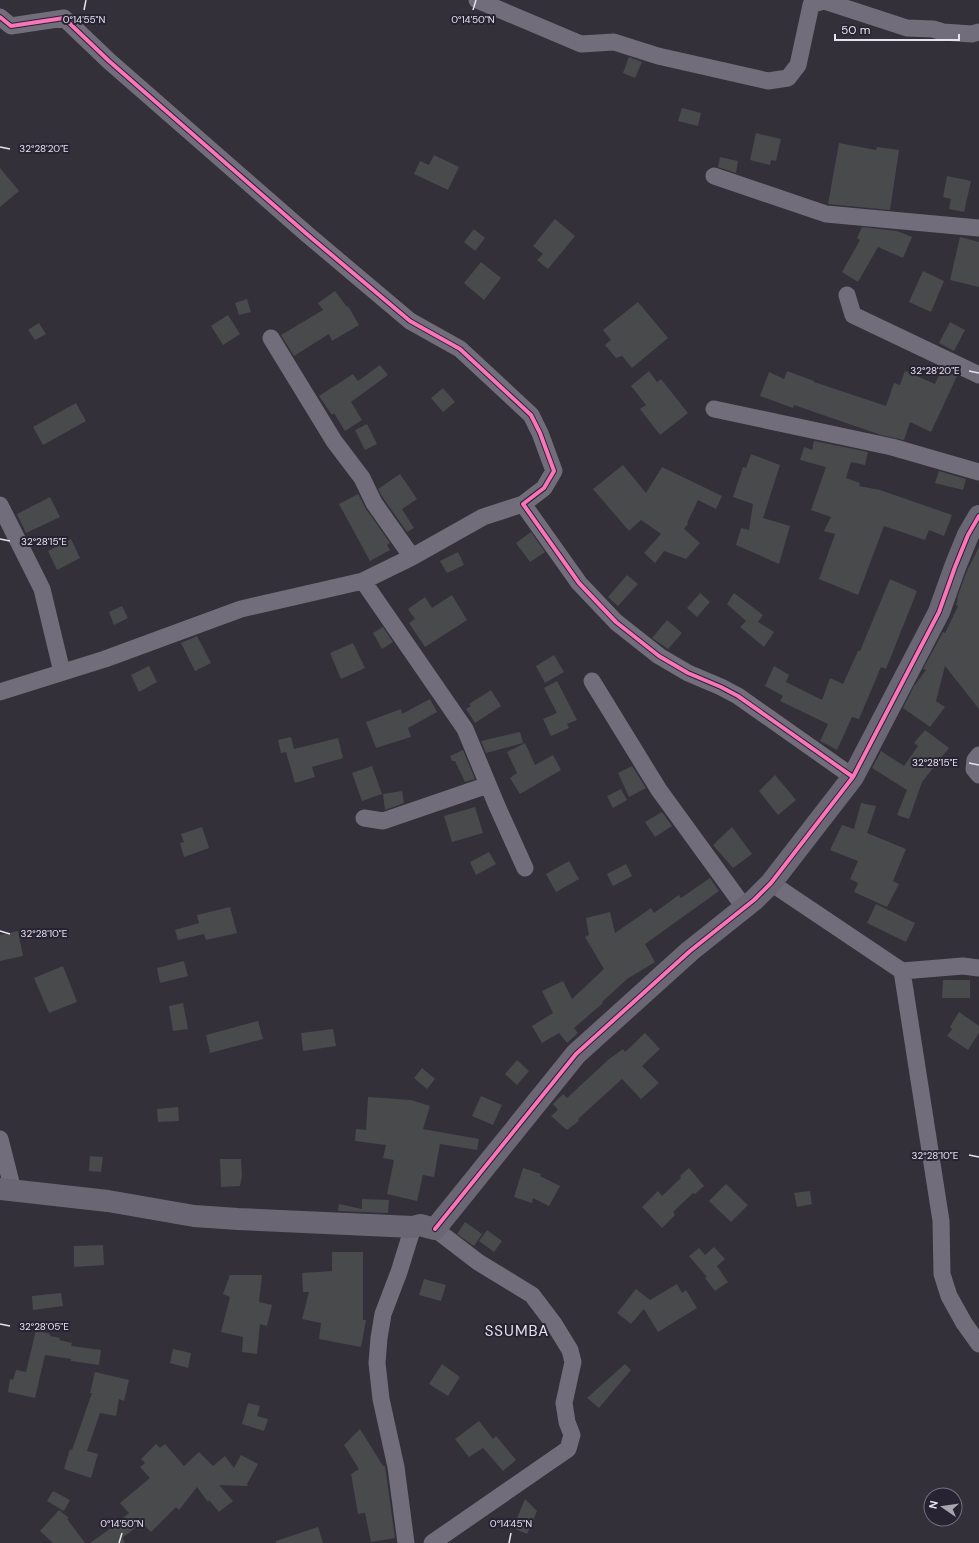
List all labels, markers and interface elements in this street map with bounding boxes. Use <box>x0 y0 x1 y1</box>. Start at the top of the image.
text: 0°14'55"N <box>63 13 105 26</box>
text: 0°14'50"N <box>451 13 495 26</box>
scale bar <box>835 16 959 42</box>
text: 50 m <box>841 22 870 38</box>
text: 32°28'20"E <box>19 142 69 155</box>
text: 32°28'20"E <box>910 364 960 377</box>
text: 32°28'15"E <box>21 535 67 548</box>
text: 32°28'15"E <box>912 756 958 769</box>
text: 32°28'10"E <box>21 927 68 940</box>
text: 32°28'10"E <box>912 1149 959 1162</box>
text: 32°28'05"E <box>19 1320 69 1333</box>
district label: SSUMBA <box>485 1321 549 1341</box>
north arrow <box>923 1487 963 1527</box>
text: N <box>926 1499 941 1510</box>
text: 0°14'50"N <box>100 1517 144 1530</box>
text: 0°14'45"N <box>490 1517 532 1530</box>

